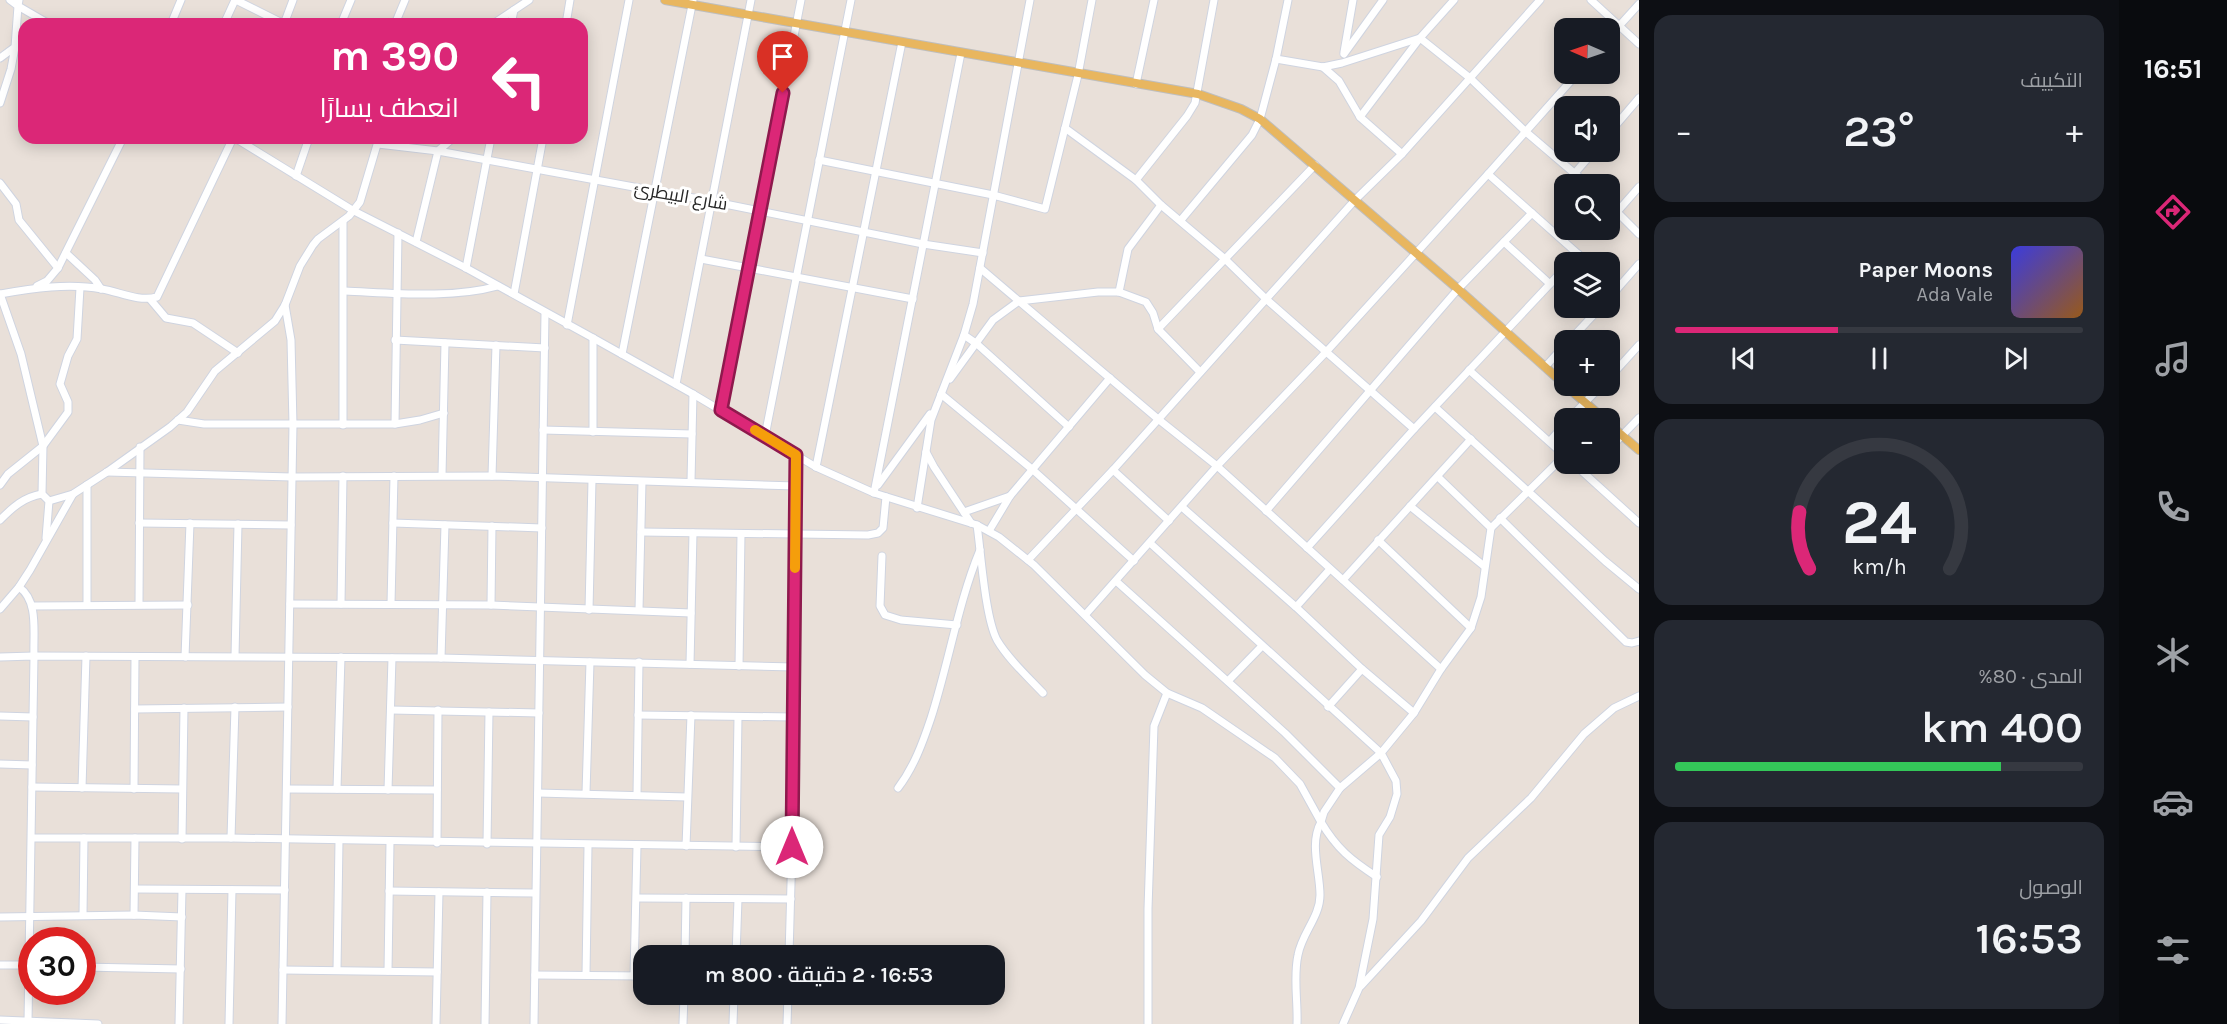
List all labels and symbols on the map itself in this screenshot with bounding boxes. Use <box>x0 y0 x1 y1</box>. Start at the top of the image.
north arrow <box>1554 18 1620 84</box>
pin <box>757 31 808 93</box>
street label: شارع البيطرئ <box>632 177 729 216</box>
position arrow <box>760 815 824 879</box>
speed limit sign: 30 <box>18 927 96 1005</box>

